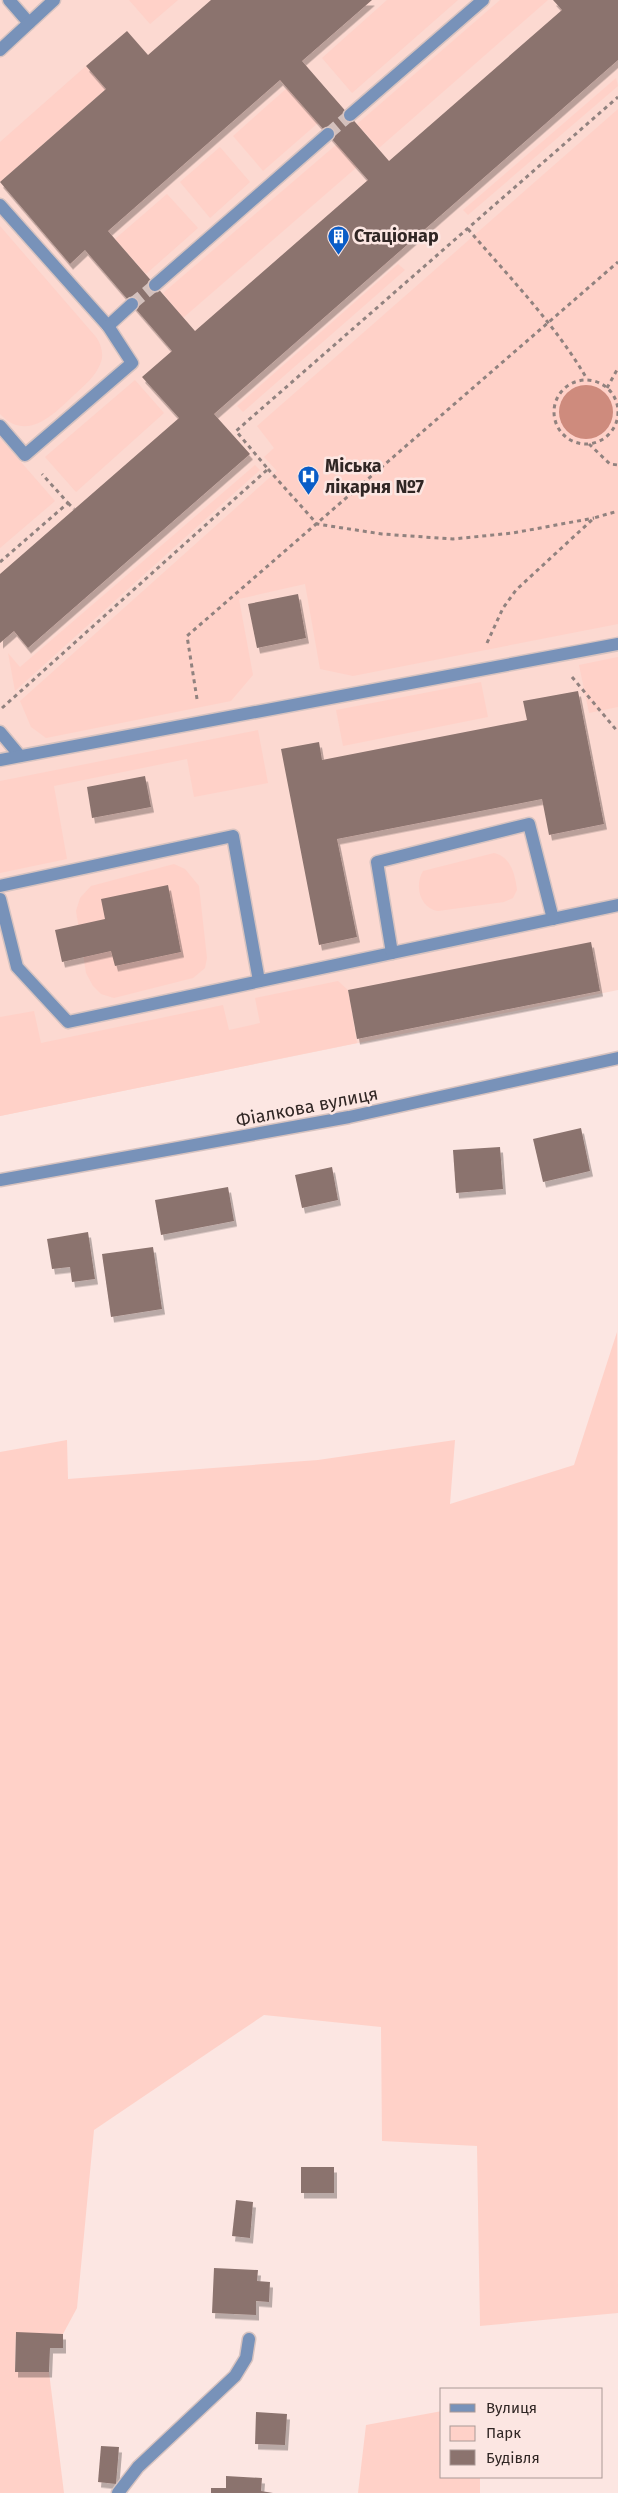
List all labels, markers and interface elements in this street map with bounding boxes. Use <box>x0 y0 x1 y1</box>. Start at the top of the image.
building icon: Стаціонар <box>326 224 350 255</box>
place label: Стаціонар <box>354 225 439 247</box>
place label: Міська лікарня №7 <box>325 455 425 498</box>
hospital icon: Міська лікарня №7 <box>297 464 321 495</box>
street label: Фіалкова вулиця <box>234 1082 380 1132</box>
legend <box>440 2388 603 2478</box>
text: Вулиця <box>486 2399 537 2417</box>
text: Парк <box>486 2424 521 2442</box>
text: Будівля <box>486 2449 540 2467</box>

